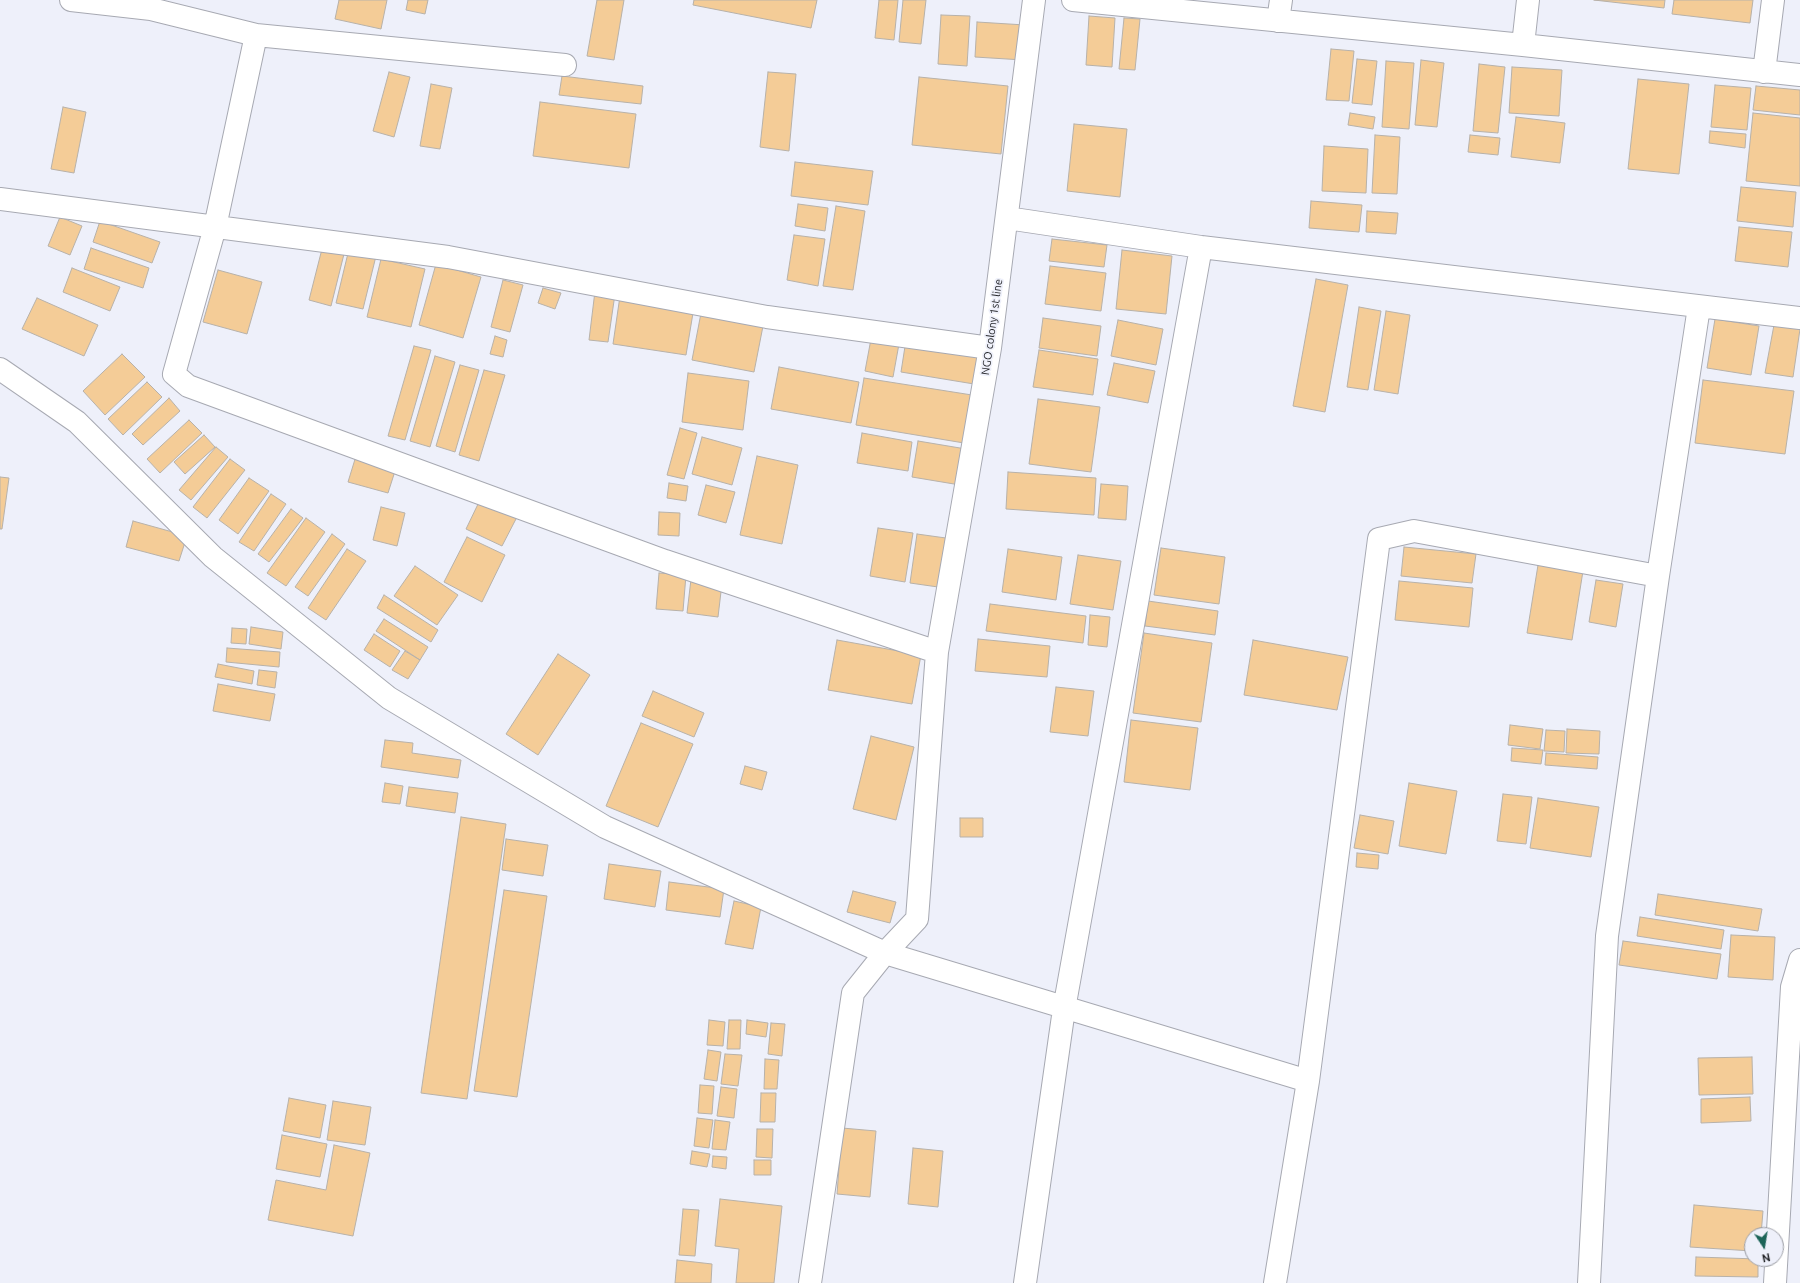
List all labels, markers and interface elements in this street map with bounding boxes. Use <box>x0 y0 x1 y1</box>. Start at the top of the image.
street label: NGO colony 1st line <box>979 278 1005 376</box>
north arrow <box>1744 1227 1784 1267</box>
text: N <box>1761 1251 1772 1264</box>

